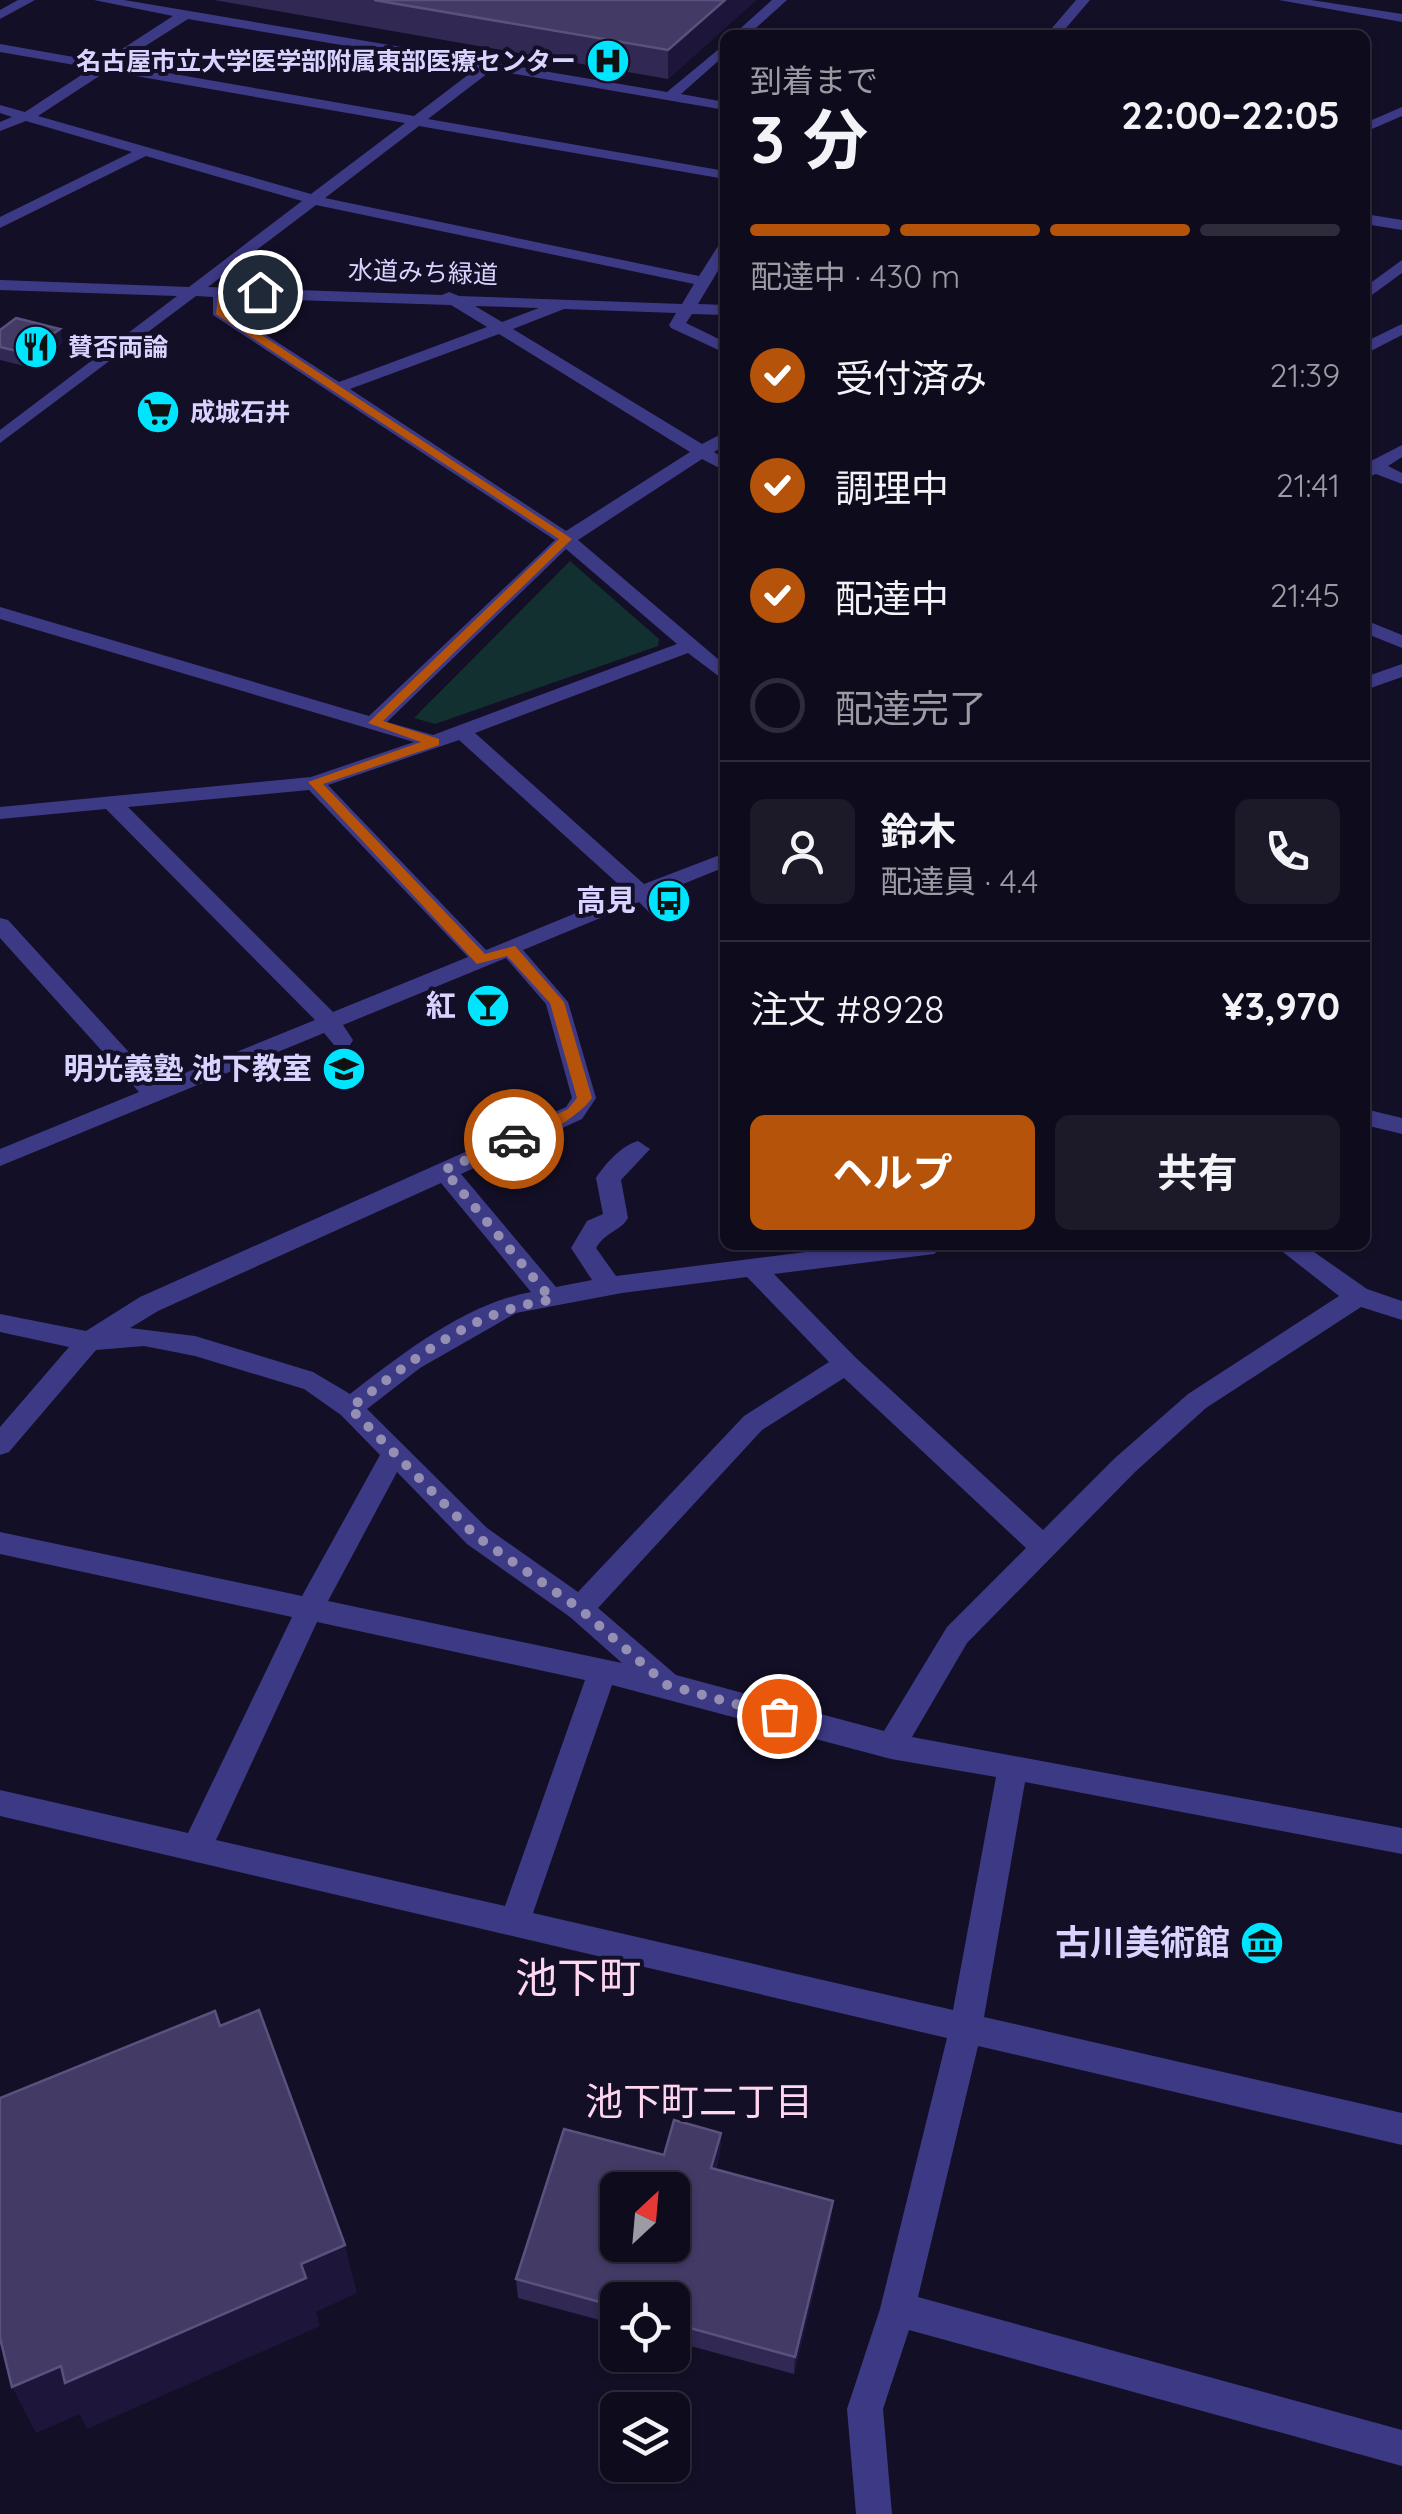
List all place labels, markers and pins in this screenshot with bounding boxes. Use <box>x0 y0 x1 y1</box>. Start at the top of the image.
hospital icon: 名古屋市立大学医学部附属東部医療センター <box>585 38 631 84</box>
place label: 名古屋市立大学医学部附属東部医療センター <box>76 45 576 76</box>
pin <box>218 250 303 335</box>
restaurant icon: 賛否両論 <box>13 324 59 370</box>
place label: 賛否両論 <box>68 331 168 362</box>
supermarket icon: 成城石井 <box>135 389 181 435</box>
place label: 成城石井 <box>190 396 290 427</box>
bus stop icon: 高見 <box>646 878 692 924</box>
place label: 高見 <box>576 881 636 919</box>
bar icon: 紅 <box>465 983 511 1029</box>
place label: 紅 <box>426 986 456 1024</box>
school or university icon: 明光義塾 池下教室 <box>321 1046 367 1092</box>
place label: 明光義塾 池下教室 <box>64 1049 312 1087</box>
pin <box>737 1674 822 1759</box>
place label: 古川美術館 <box>1055 1920 1230 1964</box>
museum icon: 古川美術館 <box>1239 1920 1285 1966</box>

